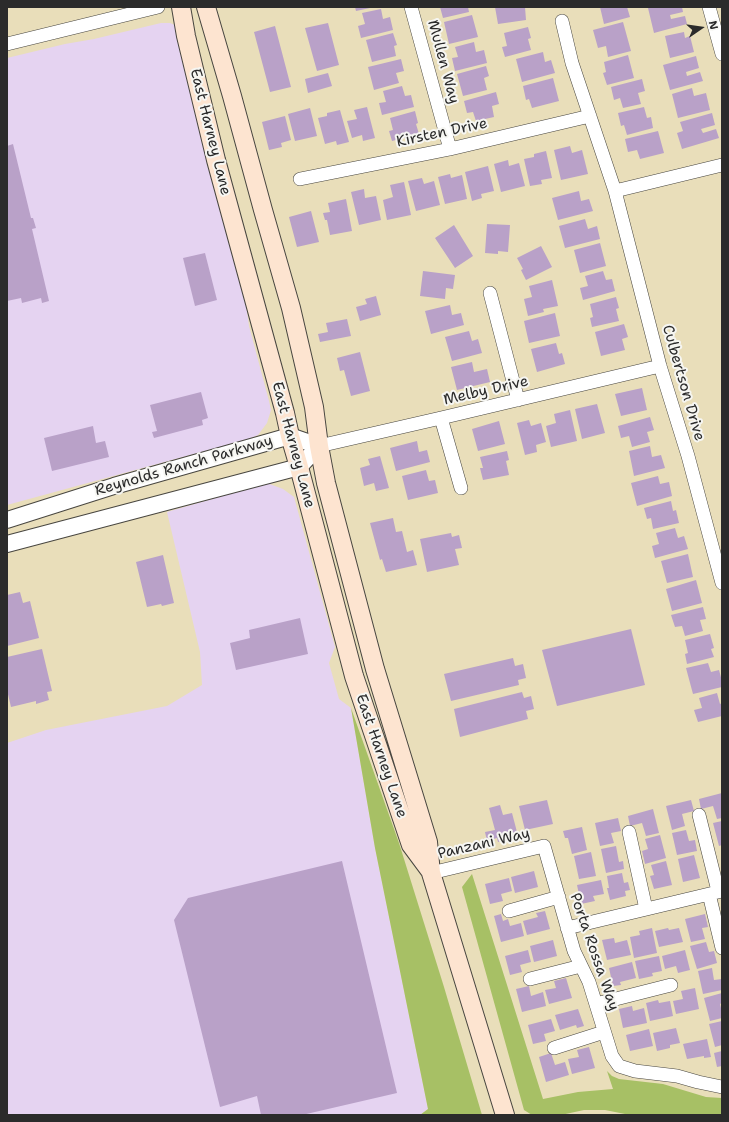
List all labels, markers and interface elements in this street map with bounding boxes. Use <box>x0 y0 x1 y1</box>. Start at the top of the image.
north arrow <box>681 8 721 48</box>
street label: Mullen Way <box>423 18 463 106</box>
text: N <box>705 19 721 31</box>
street label: East Harney Lane <box>186 67 234 197</box>
street label: Kirsten Drive <box>395 115 489 151</box>
street label: Culbertson Drive <box>658 323 708 443</box>
street label: Melby Drive <box>442 372 530 410</box>
street label: East Harney Lane <box>268 380 318 510</box>
street label: Reynolds Ranch Parkway <box>93 432 275 500</box>
street label: East Harney Lane <box>351 692 411 820</box>
street label: Panzani Way <box>436 825 532 863</box>
street label: Porta Rossa Way <box>565 891 623 1013</box>

